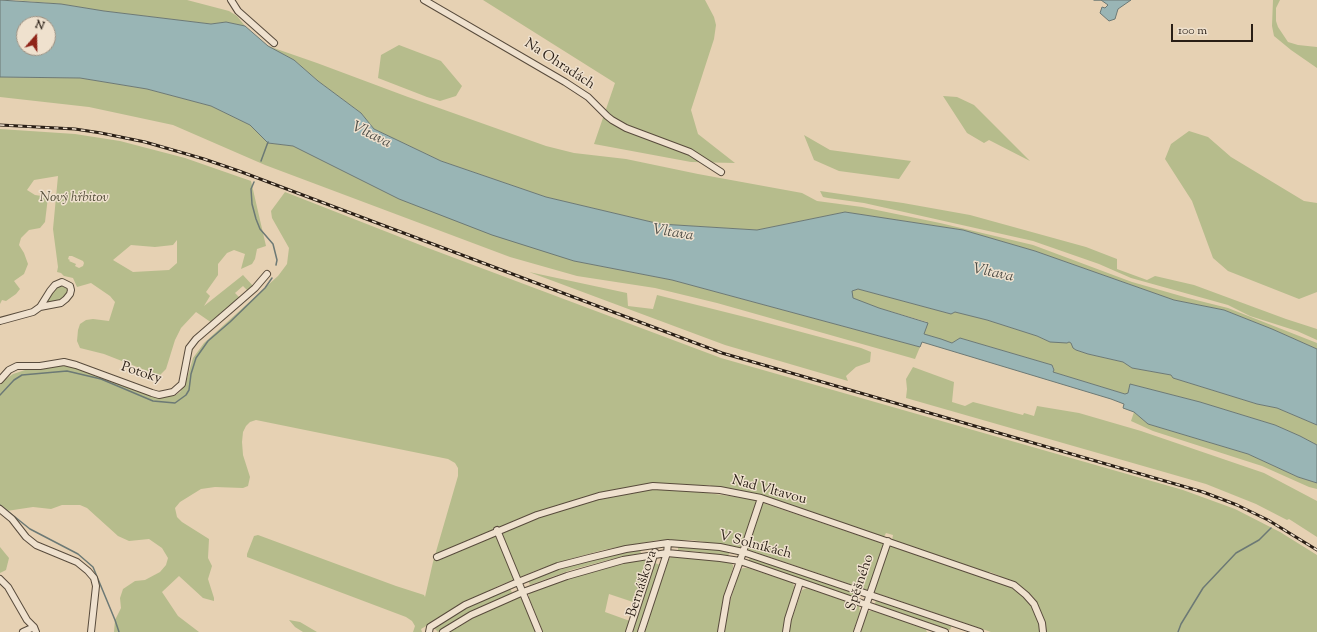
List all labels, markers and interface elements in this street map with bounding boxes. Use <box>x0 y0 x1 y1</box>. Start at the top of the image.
north arrow <box>16 16 56 56</box>
scale bar <box>1173 16 1255 42</box>
text: N <box>33 17 47 35</box>
text: 100 m <box>1178 22 1207 40</box>
street label: Na Ohradách <box>521 36 597 94</box>
water label: Vltava <box>348 119 394 153</box>
park label: Nový hřbitov <box>40 191 108 207</box>
water label: Vltava <box>651 222 695 246</box>
water label: Vltava <box>971 261 1015 287</box>
street label: Potoky <box>119 360 163 388</box>
street label: Nad Vltavou <box>730 473 808 509</box>
street label: V Solníkách <box>717 528 793 564</box>
street label: Bernáškova <box>624 548 662 620</box>
street label: Spěšného <box>844 553 878 613</box>

